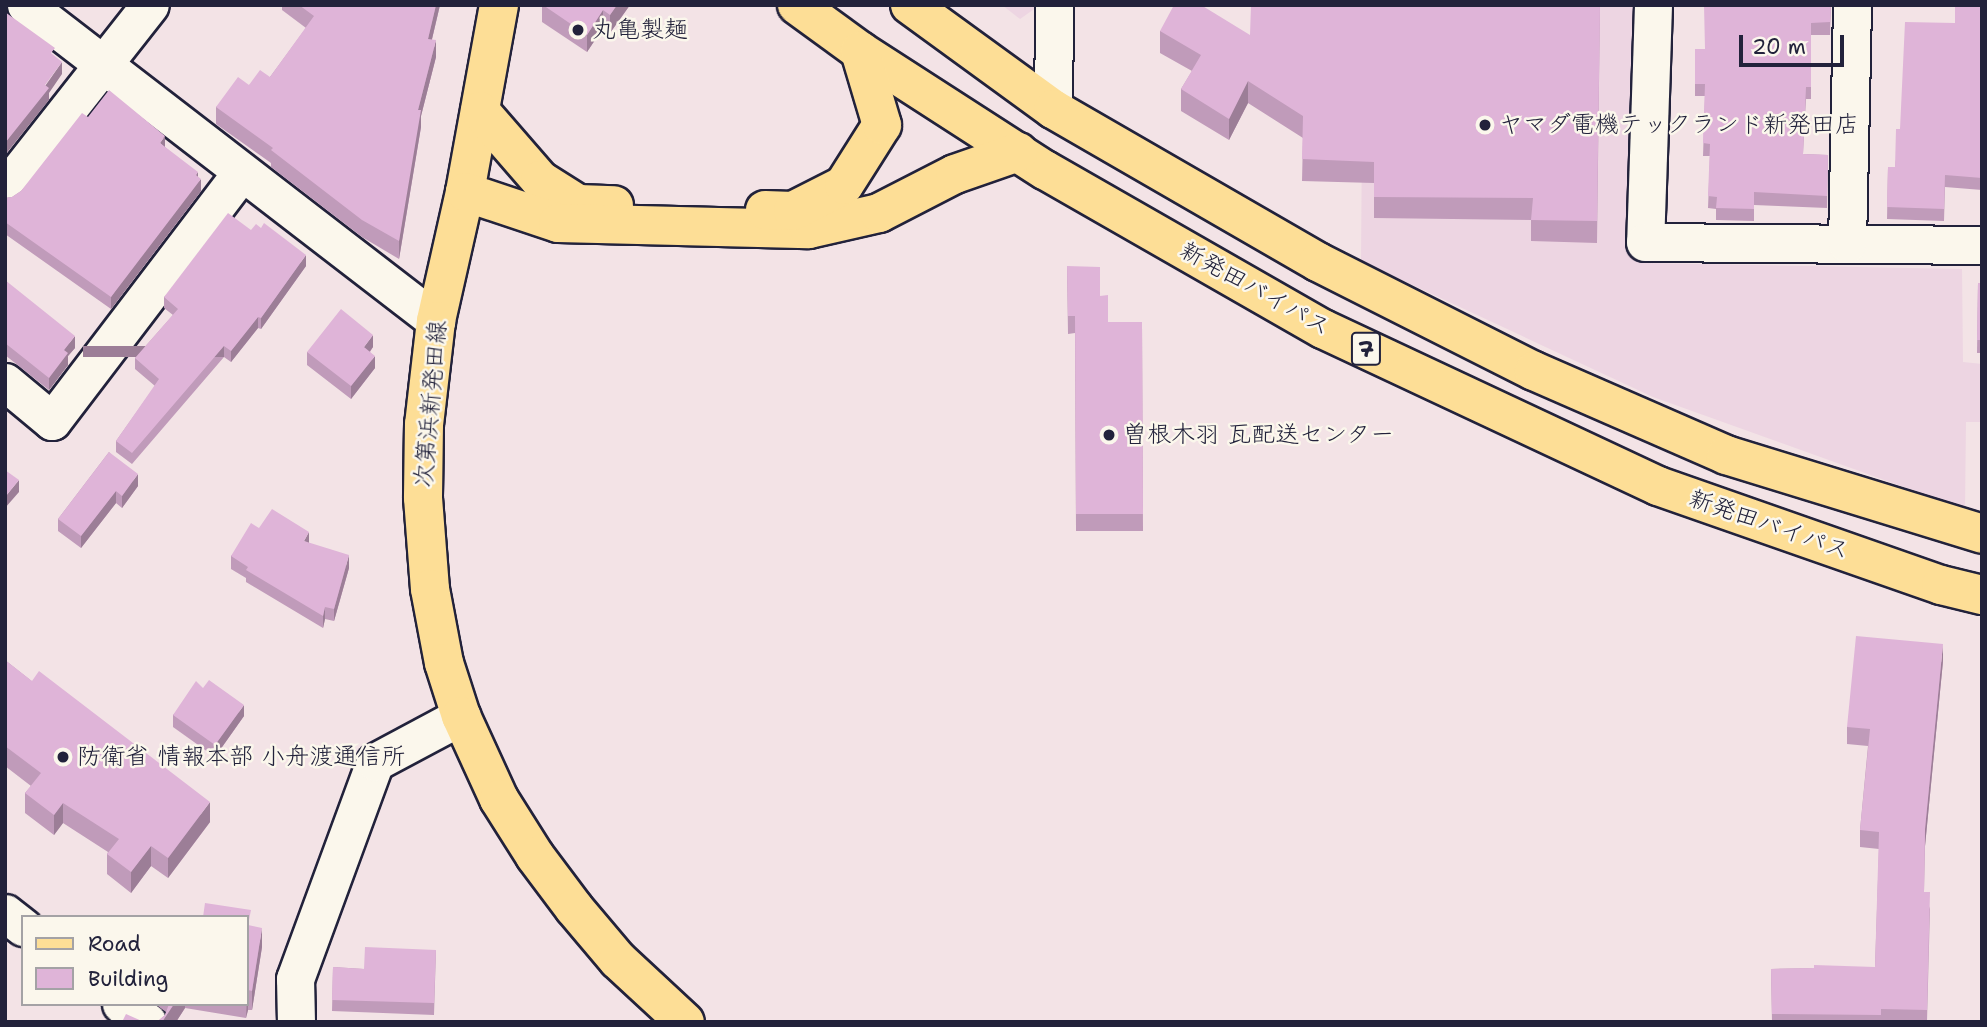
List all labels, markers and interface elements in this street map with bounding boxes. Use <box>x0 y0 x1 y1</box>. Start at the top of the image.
place label: 丸亀製麺 <box>592 16 688 44</box>
scale bar <box>1742 21 1847 65</box>
marker: 丸亀製麺 <box>570 22 586 38</box>
text: 20 m <box>1752 33 1806 61</box>
place label: ヤマダ電機テックランド新発田店 <box>1499 111 1859 139</box>
marker: ヤマダ電機テックランド新発田店 <box>1477 117 1493 133</box>
street label: 新発田バイパス <box>1175 236 1335 342</box>
street label: 次第浜新発田線 <box>409 319 453 489</box>
road number: 7 <box>1350 330 1382 368</box>
place label: 曽根木羽 瓦配送センター <box>1123 421 1395 449</box>
marker: 曽根木羽 瓦配送センター <box>1101 427 1117 443</box>
street label: 新発田バイパス <box>1685 484 1853 566</box>
place label: 防衛省 情報本部 小舟渡通信所 <box>77 743 405 771</box>
marker: 防衛省 情報本部 小舟渡通信所 <box>55 749 71 765</box>
legend <box>21 915 248 1006</box>
text: Road <box>88 930 141 958</box>
text: Building <box>88 965 168 993</box>

